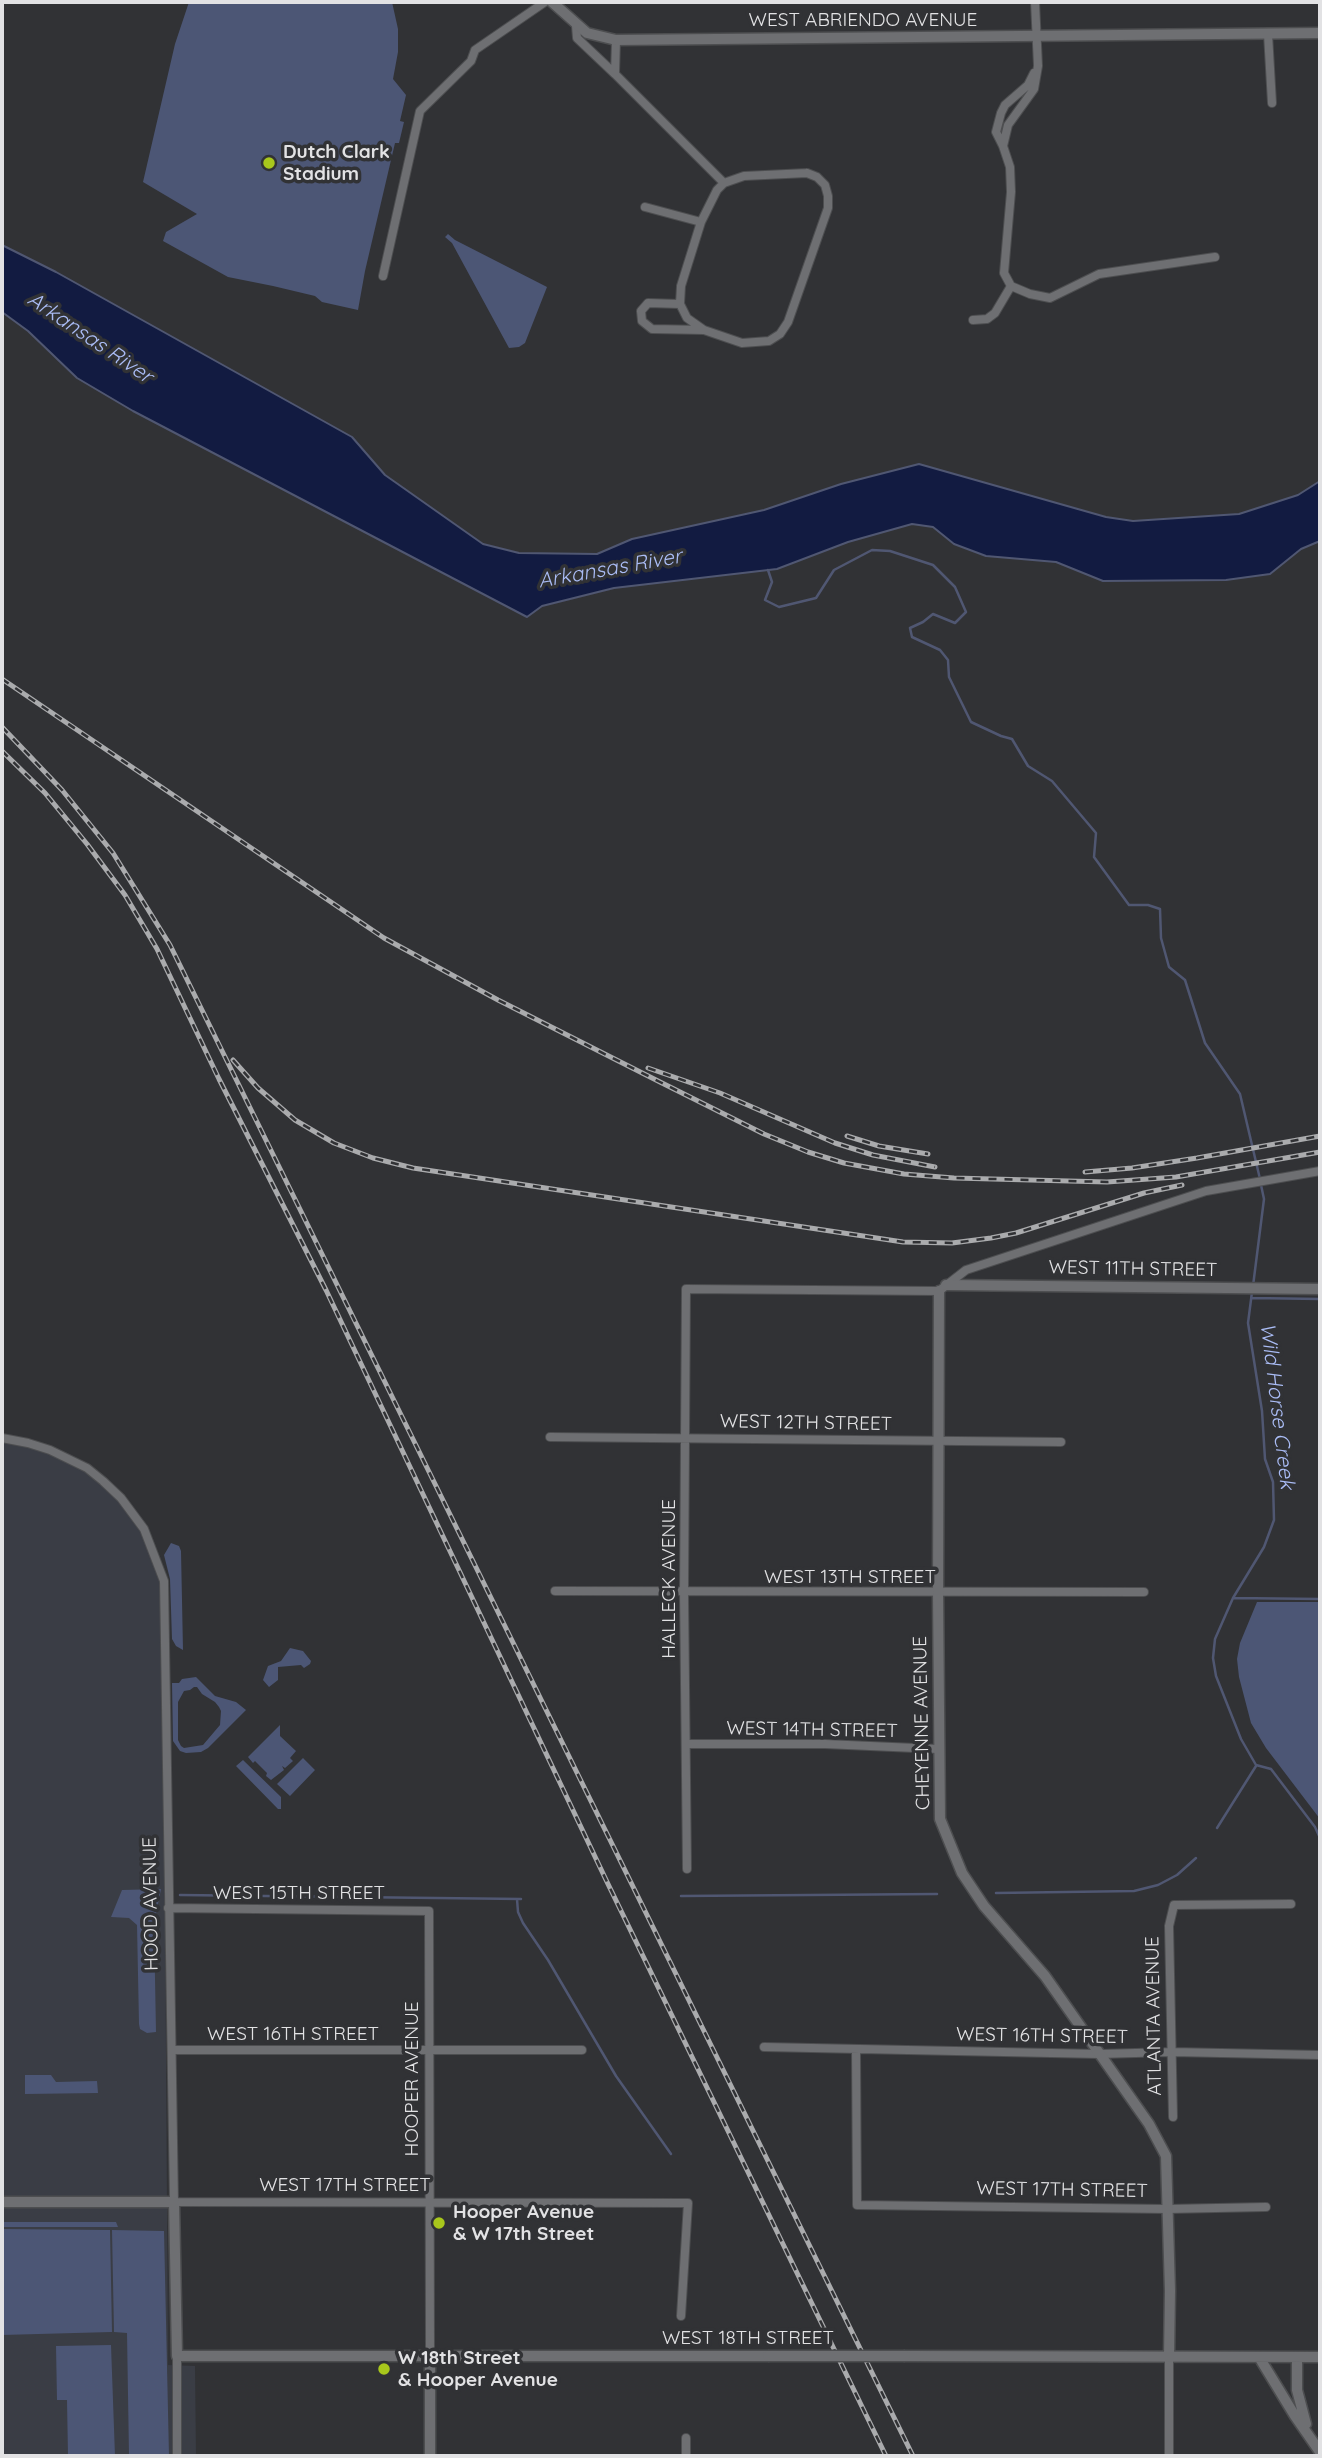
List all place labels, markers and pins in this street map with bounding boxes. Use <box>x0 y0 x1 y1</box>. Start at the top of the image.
place label: Dutch Clark Stadium <box>283 141 390 185</box>
marker: Dutch Clark Stadium <box>261 155 277 171</box>
place label: Hooper Avenue & W 17th Street <box>453 2201 594 2245</box>
marker: Hooper Avenue & W 17th Street <box>431 2215 447 2231</box>
place label: W 18th Street & Hooper Avenue <box>398 2347 558 2391</box>
marker: W 18th Street & Hooper Avenue <box>376 2361 392 2377</box>

